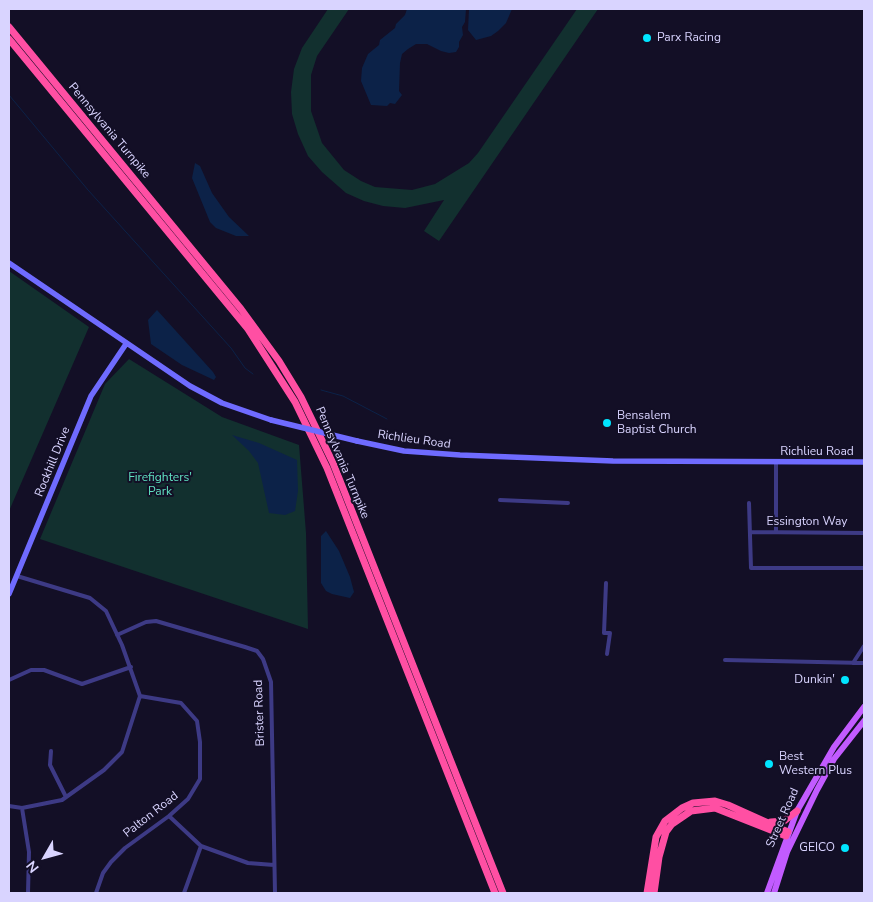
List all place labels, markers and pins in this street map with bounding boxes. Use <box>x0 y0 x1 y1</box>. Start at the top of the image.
place label: Parx Racing <box>657 31 721 45</box>
marker: Parx Racing <box>641 32 653 44</box>
place label: Bensalem Baptist Church <box>617 409 697 437</box>
marker: Bensalem Baptist Church <box>601 417 613 429</box>
place label: Dunkin' <box>794 673 835 687</box>
marker: Dunkin' <box>839 674 851 686</box>
place label: Best Western Plus <box>779 750 852 778</box>
marker: Best Western Plus <box>763 758 775 770</box>
place label: GEICO <box>799 841 835 855</box>
marker: GEICO <box>839 842 851 854</box>

